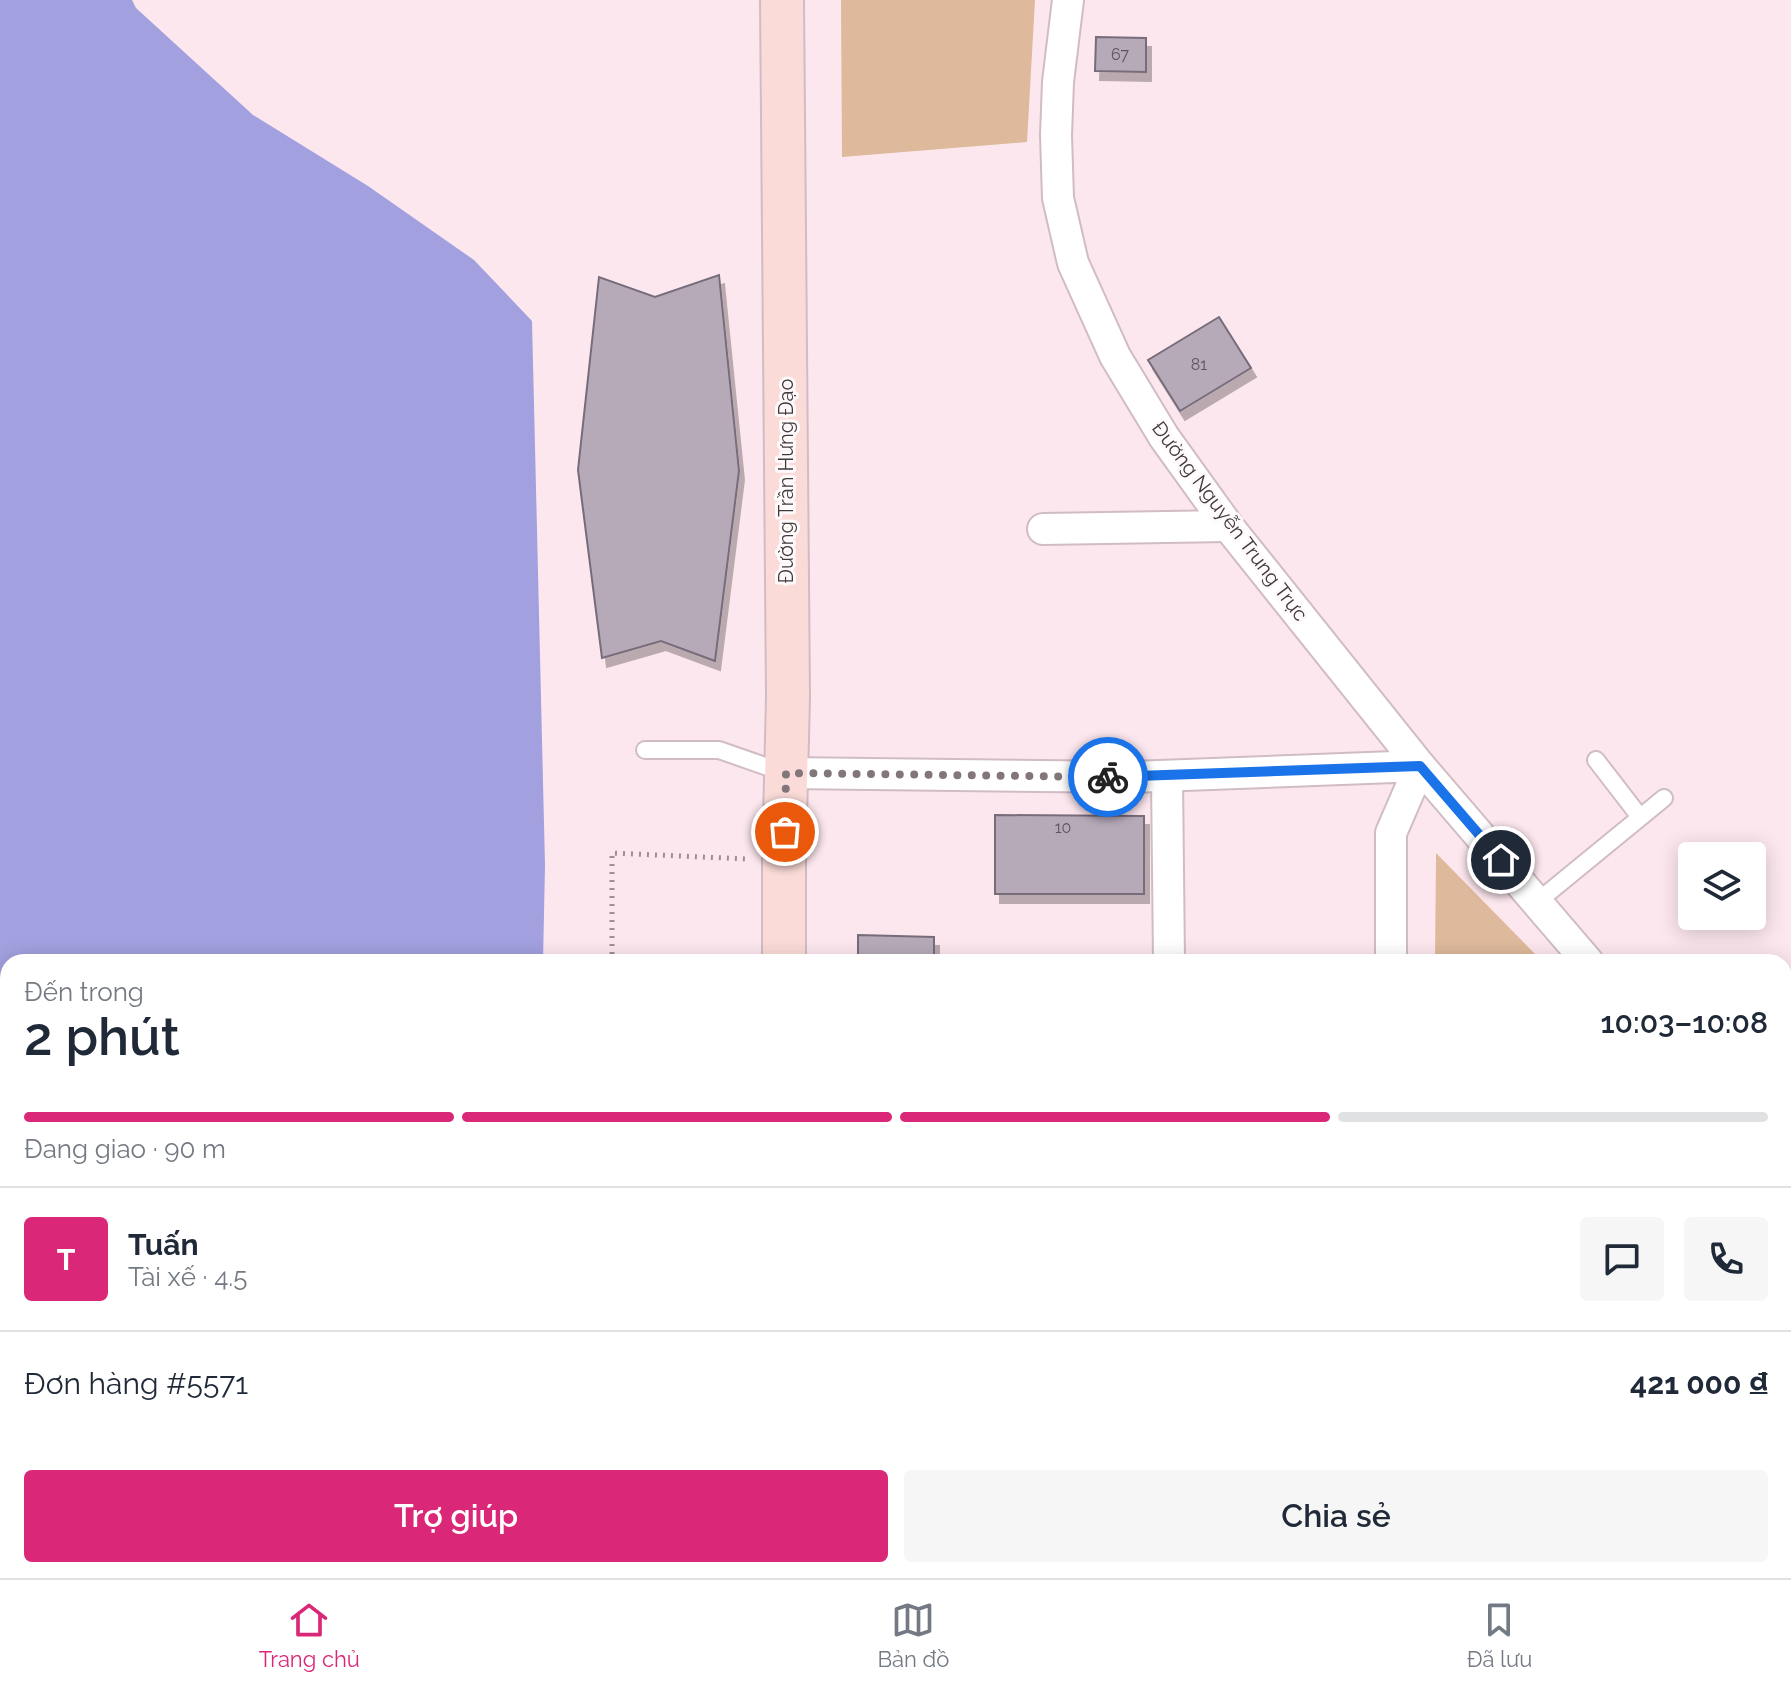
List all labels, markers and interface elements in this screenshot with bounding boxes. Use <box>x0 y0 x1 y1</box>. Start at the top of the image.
house number: 67 <box>1111 45 1130 64</box>
house number: 81 <box>1191 355 1207 374</box>
street label: Đường Trần Hưng Đạo <box>774 379 798 583</box>
street label: Đường Nguyễn Trung Trực <box>1147 416 1313 626</box>
courier <box>1068 737 1148 817</box>
icon: bike <box>1086 755 1130 799</box>
pin <box>751 798 819 866</box>
icon: bag <box>763 810 807 854</box>
house number: 10 <box>1055 818 1071 837</box>
pin <box>1467 826 1535 894</box>
icon: home <box>1479 838 1523 882</box>
map controls <box>1678 842 1766 930</box>
button: layers <box>1678 842 1766 930</box>
text: Đến trong <box>24 977 144 1007</box>
text: 10:03–10:08 <box>1600 1005 1768 1040</box>
text: 2 phút <box>24 1006 180 1067</box>
text: Đang giao · 90 m <box>24 1134 226 1164</box>
button: chat <box>1580 1217 1664 1301</box>
button: phone <box>1684 1217 1768 1301</box>
text: Tuấn <box>128 1227 199 1262</box>
text: T <box>57 1242 75 1277</box>
text: Tài xế · 4.5 <box>128 1262 247 1292</box>
text: Đơn hàng #5571 <box>24 1366 248 1401</box>
text: 421 000 ₫ <box>1630 1366 1768 1401</box>
button: Trợ giúp <box>24 1470 888 1562</box>
button: Chia sẻ <box>904 1470 1768 1562</box>
tab: Trang chủ <box>259 1598 360 1672</box>
tab: Bản đồ <box>877 1598 949 1672</box>
tab: Đã lưu <box>1467 1598 1532 1672</box>

